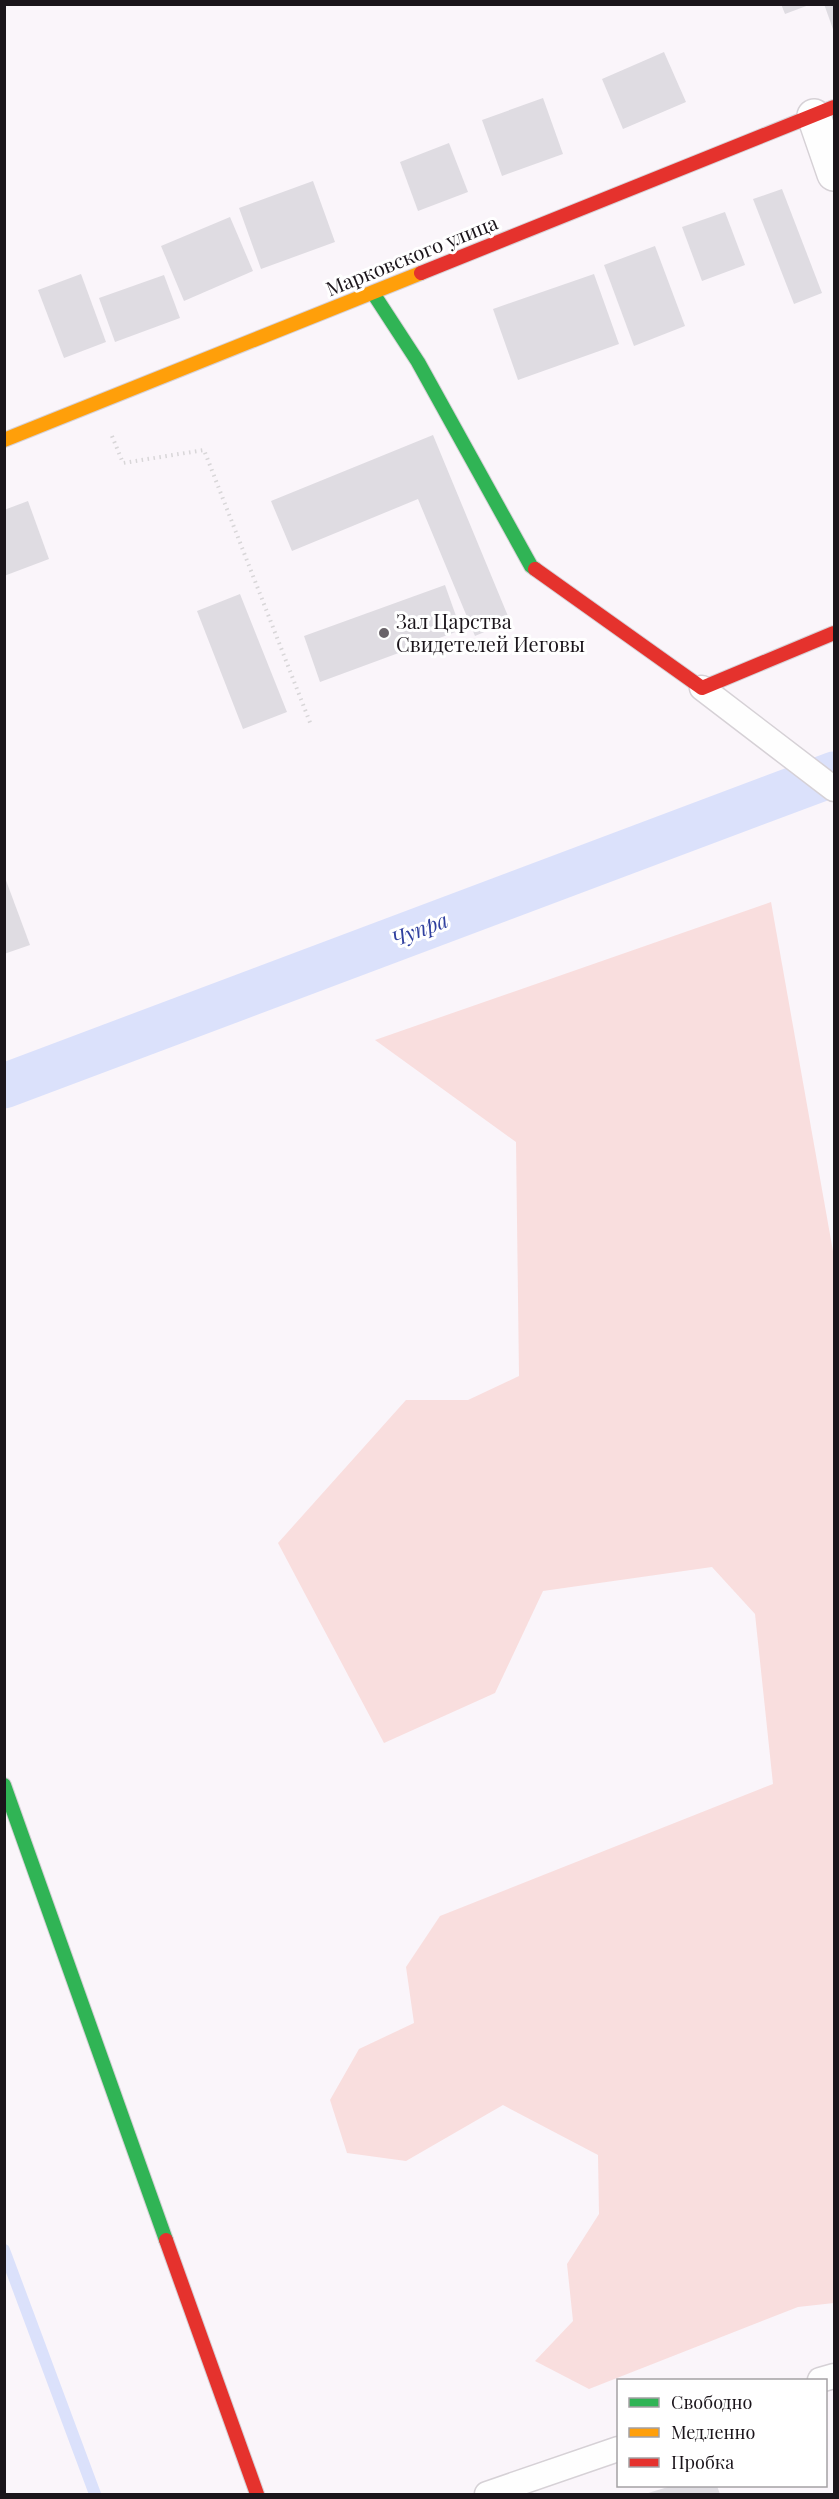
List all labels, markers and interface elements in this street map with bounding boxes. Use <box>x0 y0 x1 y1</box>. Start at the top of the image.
street label: Марковского улица <box>322 208 501 301</box>
place label: Зал Царства Свидетелей Иеговы <box>396 607 585 657</box>
marker: Зал Царства Свидетелей Иеговы <box>377 626 391 640</box>
water label: Чупра <box>387 905 452 952</box>
legend <box>617 2379 827 2487</box>
text: Свободно <box>671 2390 752 2414</box>
text: Медленно <box>671 2420 756 2444</box>
text: Пробка <box>671 2450 734 2474</box>

